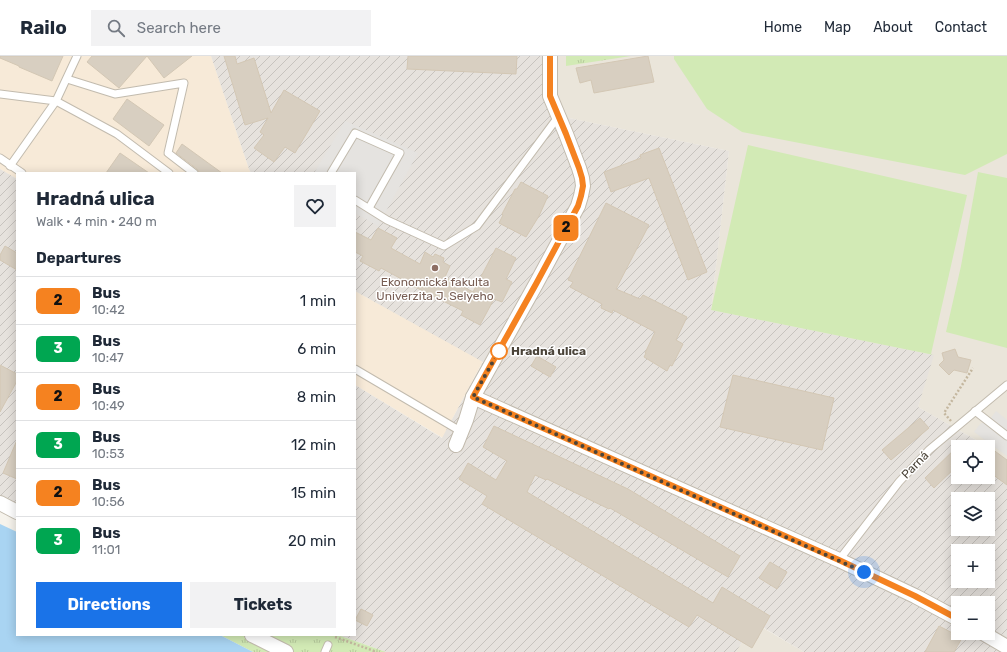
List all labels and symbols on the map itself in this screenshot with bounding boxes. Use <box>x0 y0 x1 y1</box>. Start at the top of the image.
line badge: 2 <box>553 215 579 241</box>
marker: Ekonomická fakulta Univerzita J. Selyeho <box>430 263 440 273</box>
place label: Ekonomická fakulta Univerzita J. Selyeho <box>376 275 494 303</box>
marker: Hradná ulica <box>490 342 508 360</box>
place label: Hradná ulica <box>511 344 586 358</box>
street label: Parná <box>899 448 931 482</box>
your location <box>854 562 874 582</box>

